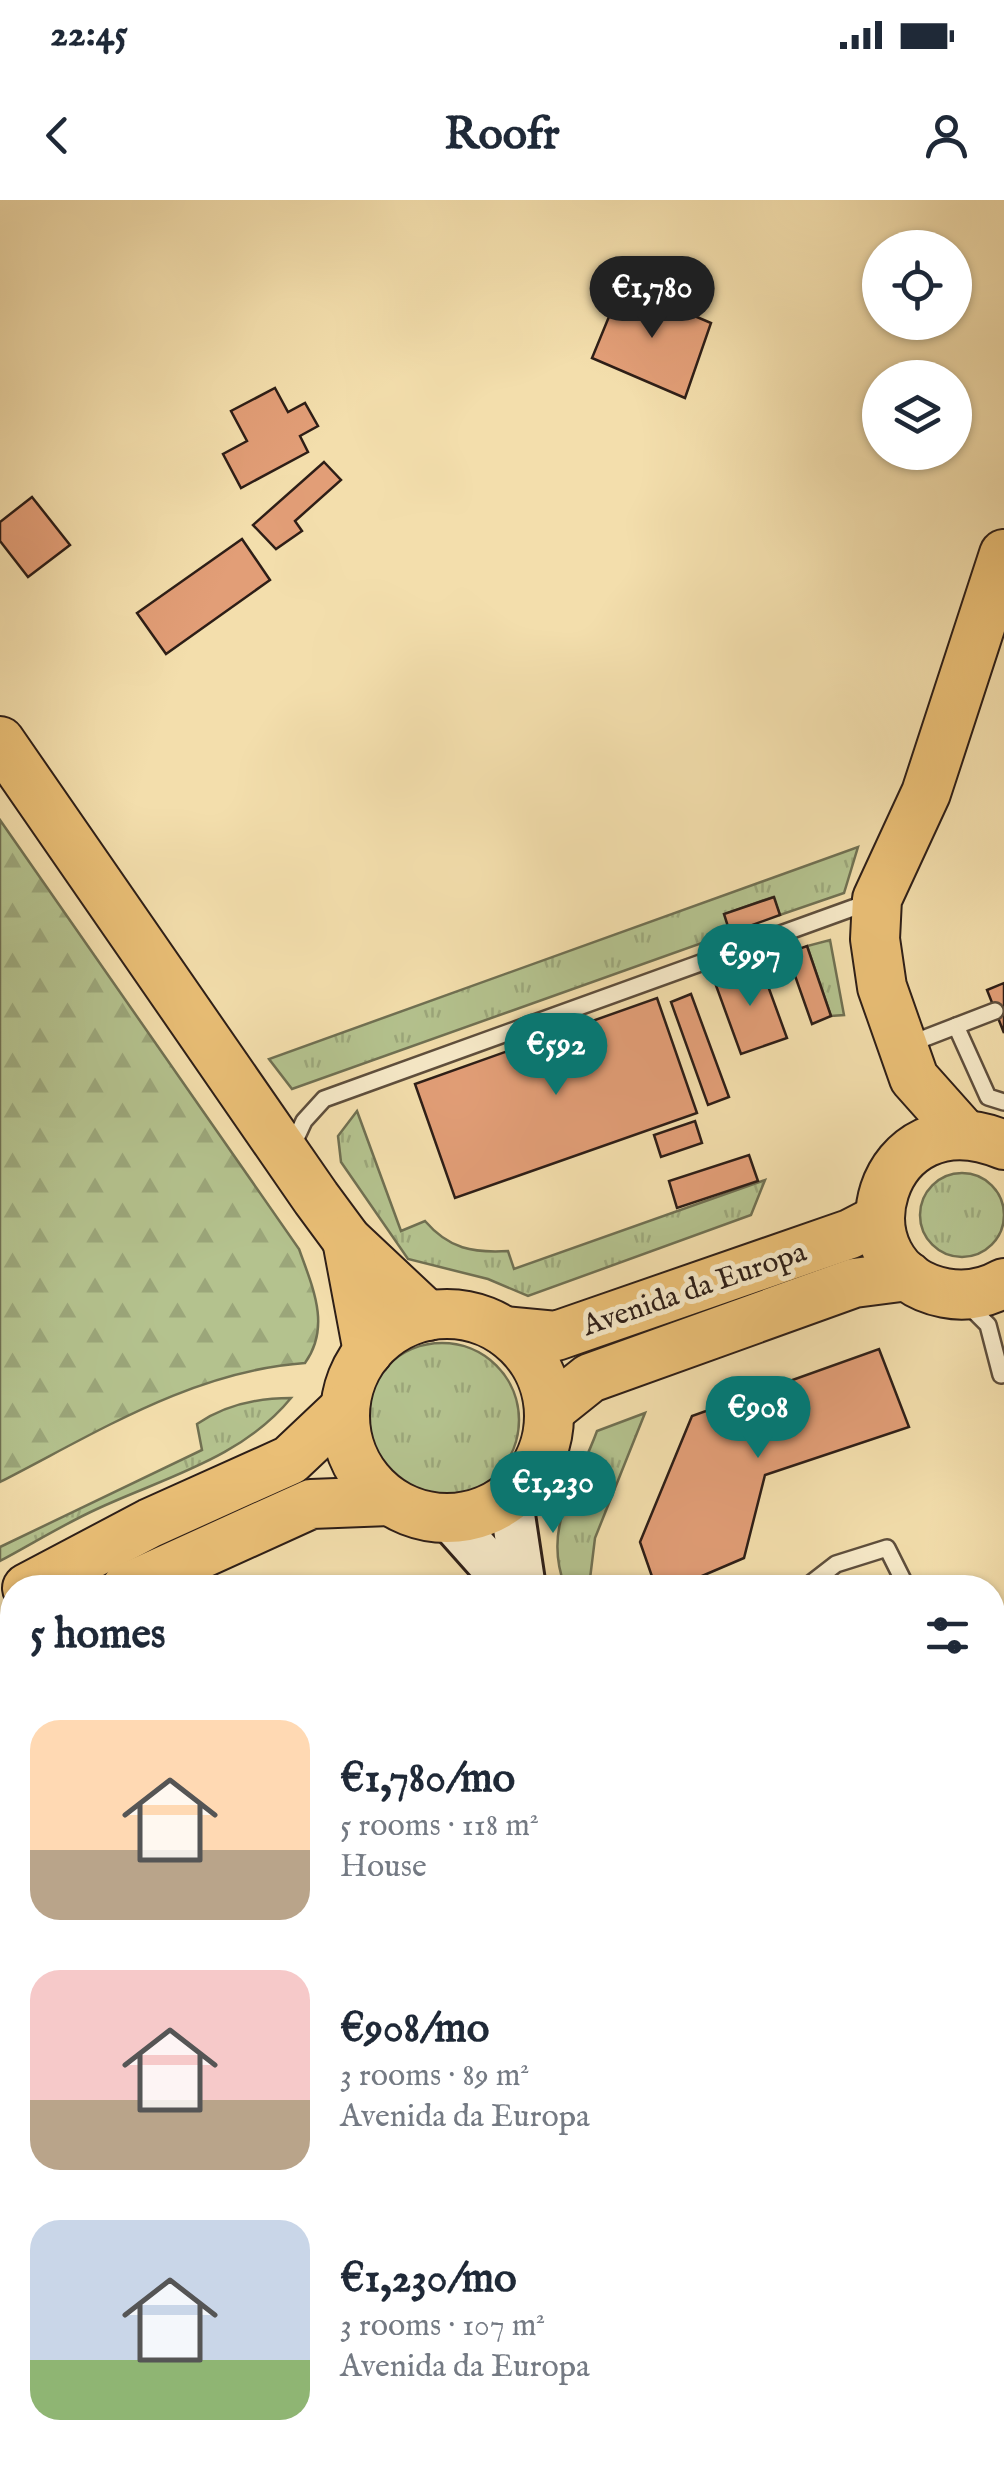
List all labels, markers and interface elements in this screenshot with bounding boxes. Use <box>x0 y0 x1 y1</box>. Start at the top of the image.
text: 22:45 <box>50 11 128 59</box>
text: Roofr <box>444 107 560 164</box>
icon: back <box>30 108 85 163</box>
icon: person <box>919 108 974 163</box>
map controls <box>862 230 972 470</box>
button: locate <box>862 230 972 340</box>
pin: €1,780 <box>571 256 733 341</box>
text: €1,780 <box>612 268 692 309</box>
button: layers <box>862 360 972 470</box>
pin: €997 <box>691 924 809 1009</box>
text: €997 <box>719 936 781 977</box>
pin: €592 <box>497 1013 615 1098</box>
text: €592 <box>526 1025 586 1066</box>
street label: Avenida da Europa <box>577 1234 812 1346</box>
pin: €908 <box>699 1376 817 1461</box>
text: €908 <box>728 1388 788 1429</box>
pin: €1,230 <box>472 1451 634 1536</box>
text: €1,230 <box>512 1463 594 1504</box>
icon: filters <box>920 1608 975 1663</box>
text: 5 homes <box>30 1609 166 1662</box>
text: €1,780/mo <box>340 1753 515 1806</box>
icon: home <box>110 1760 230 1880</box>
text: 5 rooms · 118 m² <box>340 1806 539 1847</box>
text: House <box>340 1847 427 1888</box>
text: €908/mo <box>340 2003 489 2056</box>
icon: home <box>110 2010 230 2130</box>
text: 3 rooms · 89 m² <box>340 2056 529 2097</box>
text: Avenida da Europa <box>340 2097 590 2138</box>
text: €1,230/mo <box>340 2253 517 2306</box>
icon: home <box>110 2260 230 2380</box>
text: 3 rooms · 107 m² <box>340 2306 545 2347</box>
text: Avenida da Europa <box>340 2347 590 2388</box>

